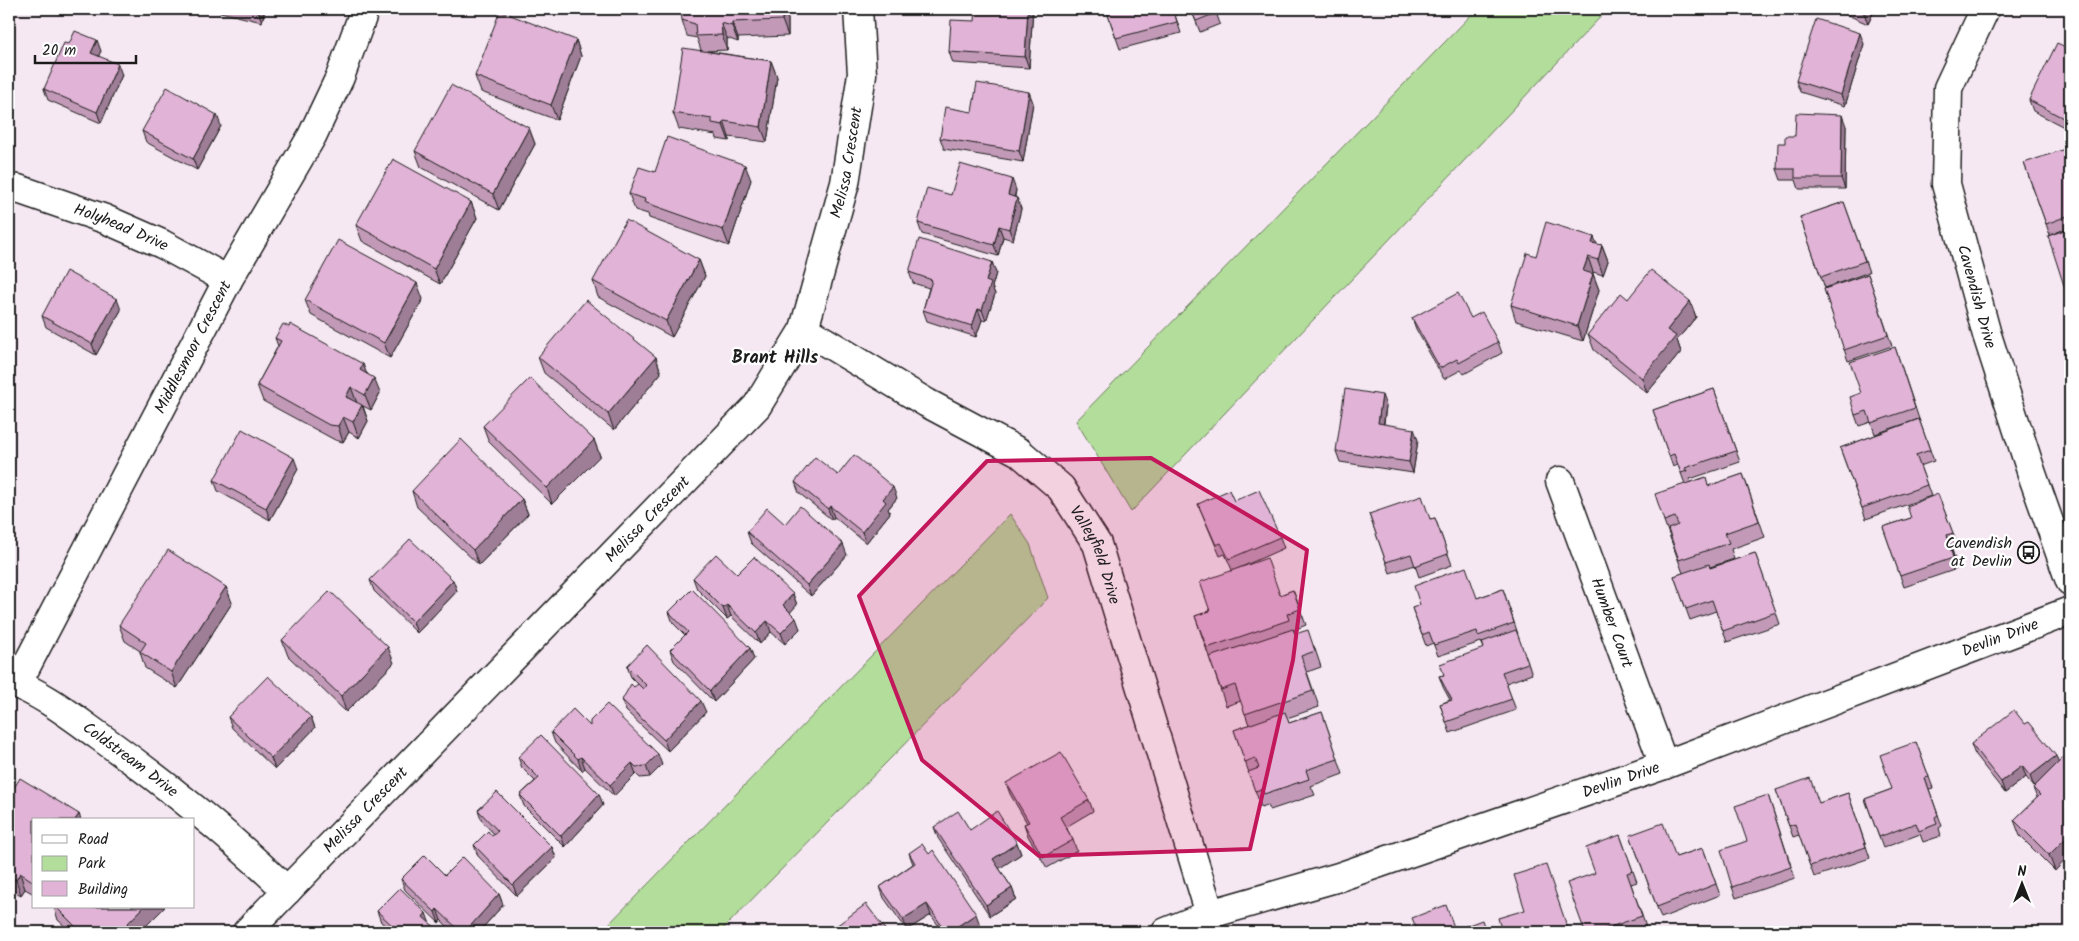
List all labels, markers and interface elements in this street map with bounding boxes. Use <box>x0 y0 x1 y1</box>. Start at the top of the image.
scale bar <box>35 32 136 64</box>
text: 20 m <box>42 39 76 63</box>
street label: Melissa Crescent <box>823 104 869 221</box>
street label: Holyhead Drive <box>70 197 173 258</box>
street label: Cavendish Drive <box>1951 242 2003 352</box>
street label: Middlesmoor Crescent <box>148 275 238 418</box>
district label: Brant Hills <box>732 344 819 373</box>
street label: Melissa Crescent <box>599 469 696 568</box>
street label: Valleyfield Drive <box>1063 501 1127 607</box>
place label: Cavendish at Devlin <box>1945 531 2012 574</box>
bus stop icon: Cavendish at Devlin <box>2016 540 2040 564</box>
street label: Humber Court <box>1584 574 1640 672</box>
street label: Devlin Drive <box>1958 612 2042 663</box>
street label: Coldstream Drive <box>77 715 184 804</box>
street label: Devlin Drive <box>1579 755 1663 805</box>
street label: Melissa Crescent <box>317 760 414 859</box>
legend <box>32 818 195 908</box>
text: Road <box>78 828 109 852</box>
text: Park <box>78 852 106 876</box>
north arrow <box>1996 858 2046 908</box>
text: N <box>2018 861 2027 883</box>
text: Building <box>78 878 128 902</box>

